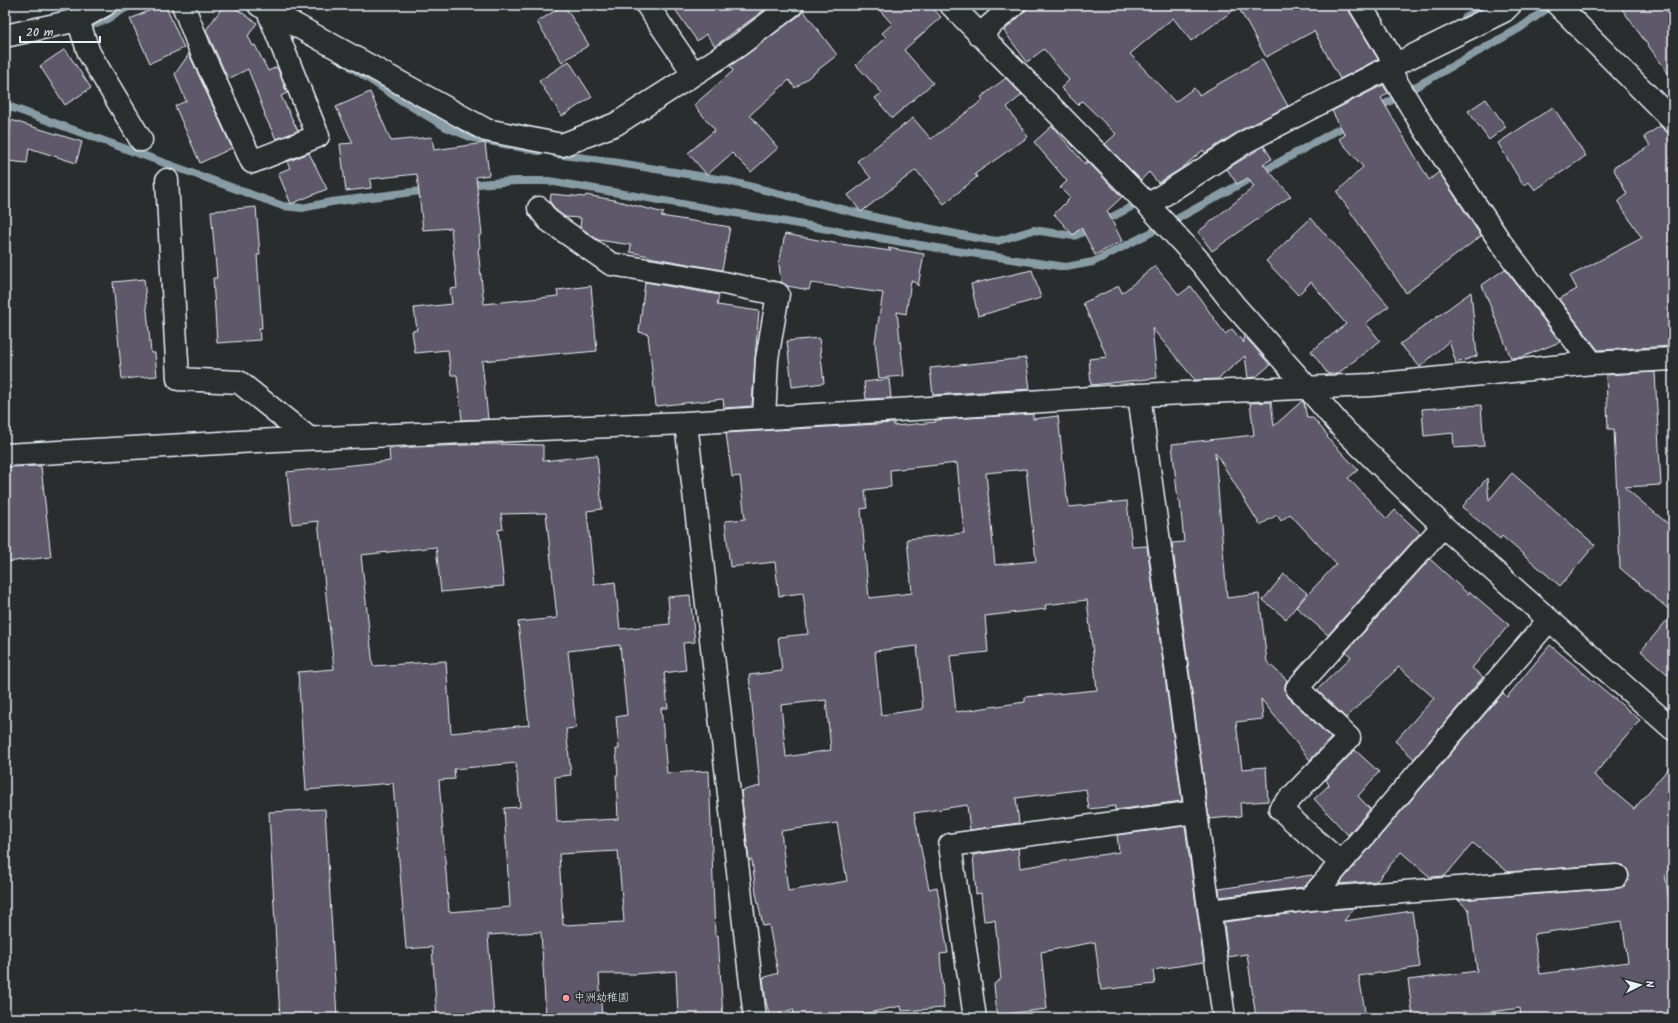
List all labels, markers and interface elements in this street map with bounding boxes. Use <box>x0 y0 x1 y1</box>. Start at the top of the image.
scale bar <box>20 18 100 44</box>
text: 20 m <box>26 23 54 42</box>
north arrow <box>1620 965 1660 1005</box>
text: N <box>1640 980 1658 989</box>
place label: 中洲幼稚園 <box>574 989 629 1007</box>
marker: 中洲幼稚園 <box>561 993 571 1003</box>

